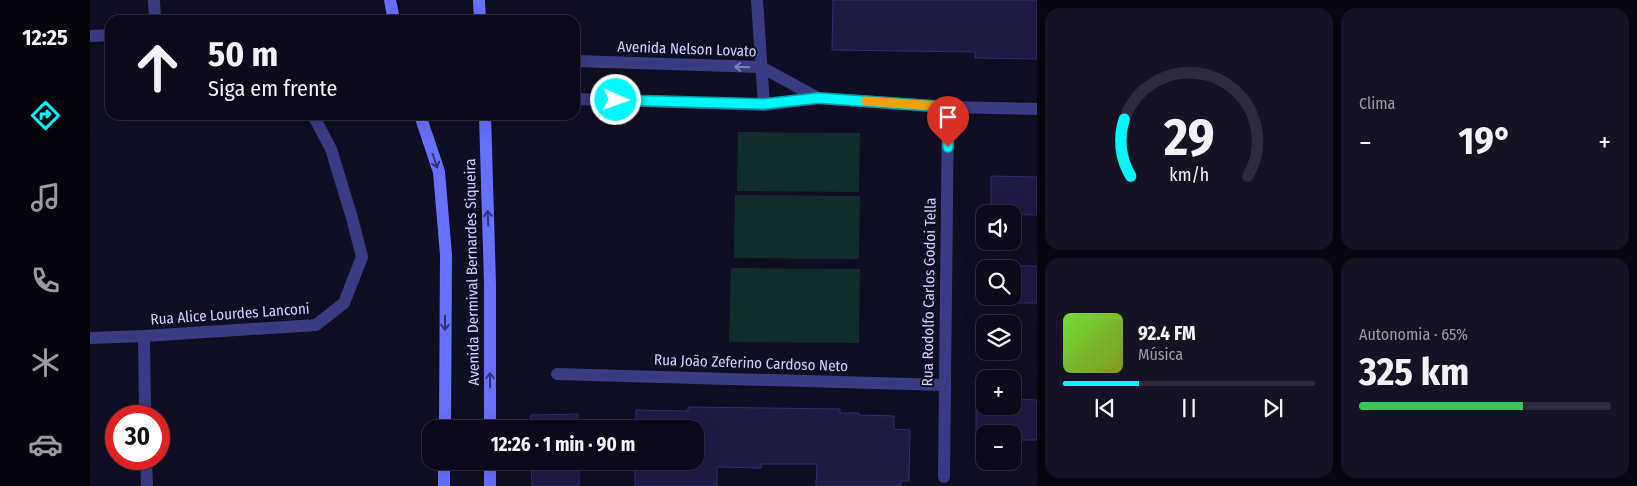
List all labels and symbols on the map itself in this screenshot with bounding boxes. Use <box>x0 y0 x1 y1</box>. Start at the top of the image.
street label: Avenida Nelson Lovato <box>617 38 757 60</box>
one-way arrow <box>734 62 750 71</box>
position arrow <box>589 73 641 125</box>
pin <box>927 96 969 147</box>
one-way arrow <box>431 153 441 169</box>
street label: Avenida Dermival Bernardes Siqueira <box>461 158 483 386</box>
street label: Rua Rodolfo Carlos Godoi Tella <box>918 198 940 386</box>
one-way arrow <box>483 210 493 226</box>
street label: Rua Alice Lourdes Lanconi <box>150 299 310 329</box>
one-way arrow <box>440 314 450 331</box>
street label: Rua João Zeferino Cardoso Neto <box>654 351 849 375</box>
one-way arrow <box>485 372 495 388</box>
speed limit sign: 30 <box>105 405 170 470</box>

